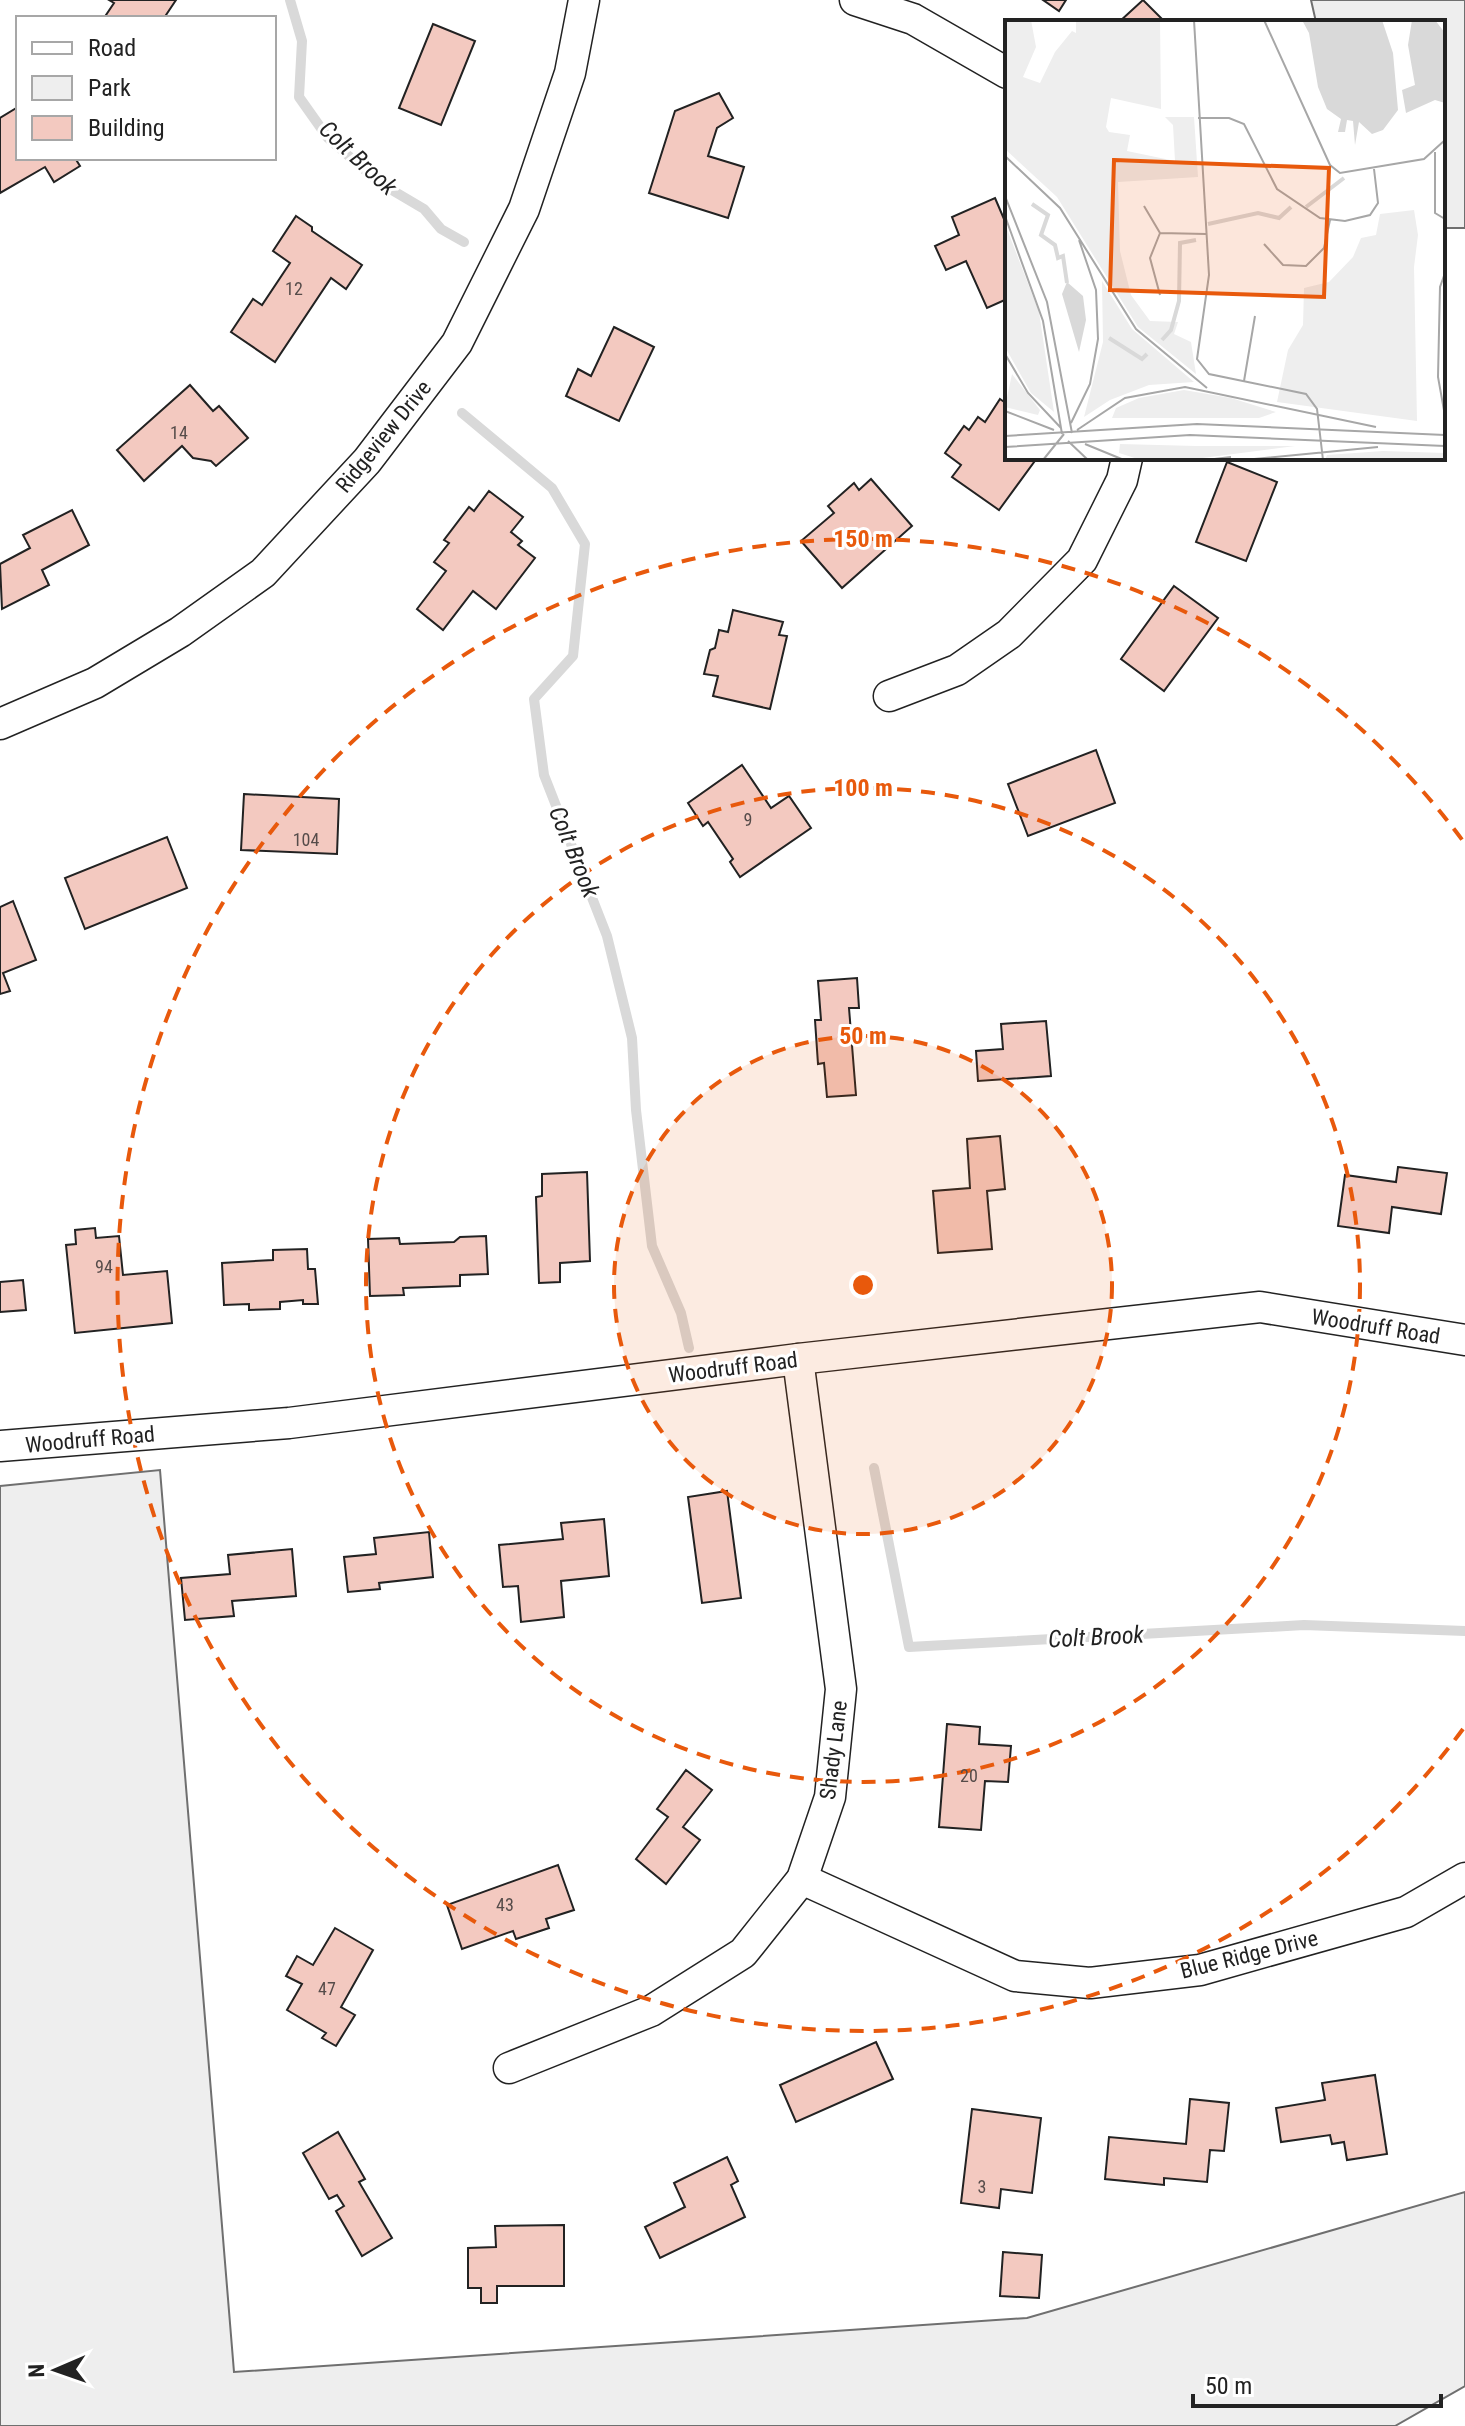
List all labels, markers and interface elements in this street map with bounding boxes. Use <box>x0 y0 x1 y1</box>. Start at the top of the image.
legend <box>16 16 276 160</box>
inset map <box>1005 20 1445 460</box>
text: Road <box>88 34 136 62</box>
text: Park <box>88 74 131 102</box>
text: Building <box>88 114 165 142</box>
water label: Colt Brook <box>313 115 403 201</box>
house number: 12 <box>285 278 303 299</box>
street label: Ridgeview Drive <box>331 375 436 497</box>
house number: 14 <box>170 422 188 443</box>
text: 150 m <box>833 525 893 553</box>
text: 100 m <box>833 774 893 802</box>
water label: Colt Brook <box>543 802 605 902</box>
house number: 9 <box>744 809 752 830</box>
house number: 104 <box>293 829 319 850</box>
text: 50 m <box>839 1022 887 1050</box>
house number: 94 <box>95 1256 113 1277</box>
centre of rings <box>849 1271 877 1299</box>
street label: Woodruff Road <box>1310 1304 1442 1349</box>
street label: Woodruff Road <box>667 1347 799 1388</box>
street label: Woodruff Road <box>24 1421 156 1458</box>
water label: Colt Brook <box>1047 1620 1145 1653</box>
street label: Shady Lane <box>815 1699 852 1801</box>
house number: 20 <box>960 1765 978 1786</box>
house number: 43 <box>496 1894 514 1915</box>
street label: Blue Ridge Drive <box>1178 1925 1320 1984</box>
house number: 47 <box>318 1978 336 1999</box>
house number: 3 <box>978 2176 986 2197</box>
north arrow <box>16 2330 96 2410</box>
scale bar <box>1193 2358 1441 2408</box>
text: N <box>24 2364 49 2378</box>
text: 50 m <box>1205 2372 1252 2400</box>

